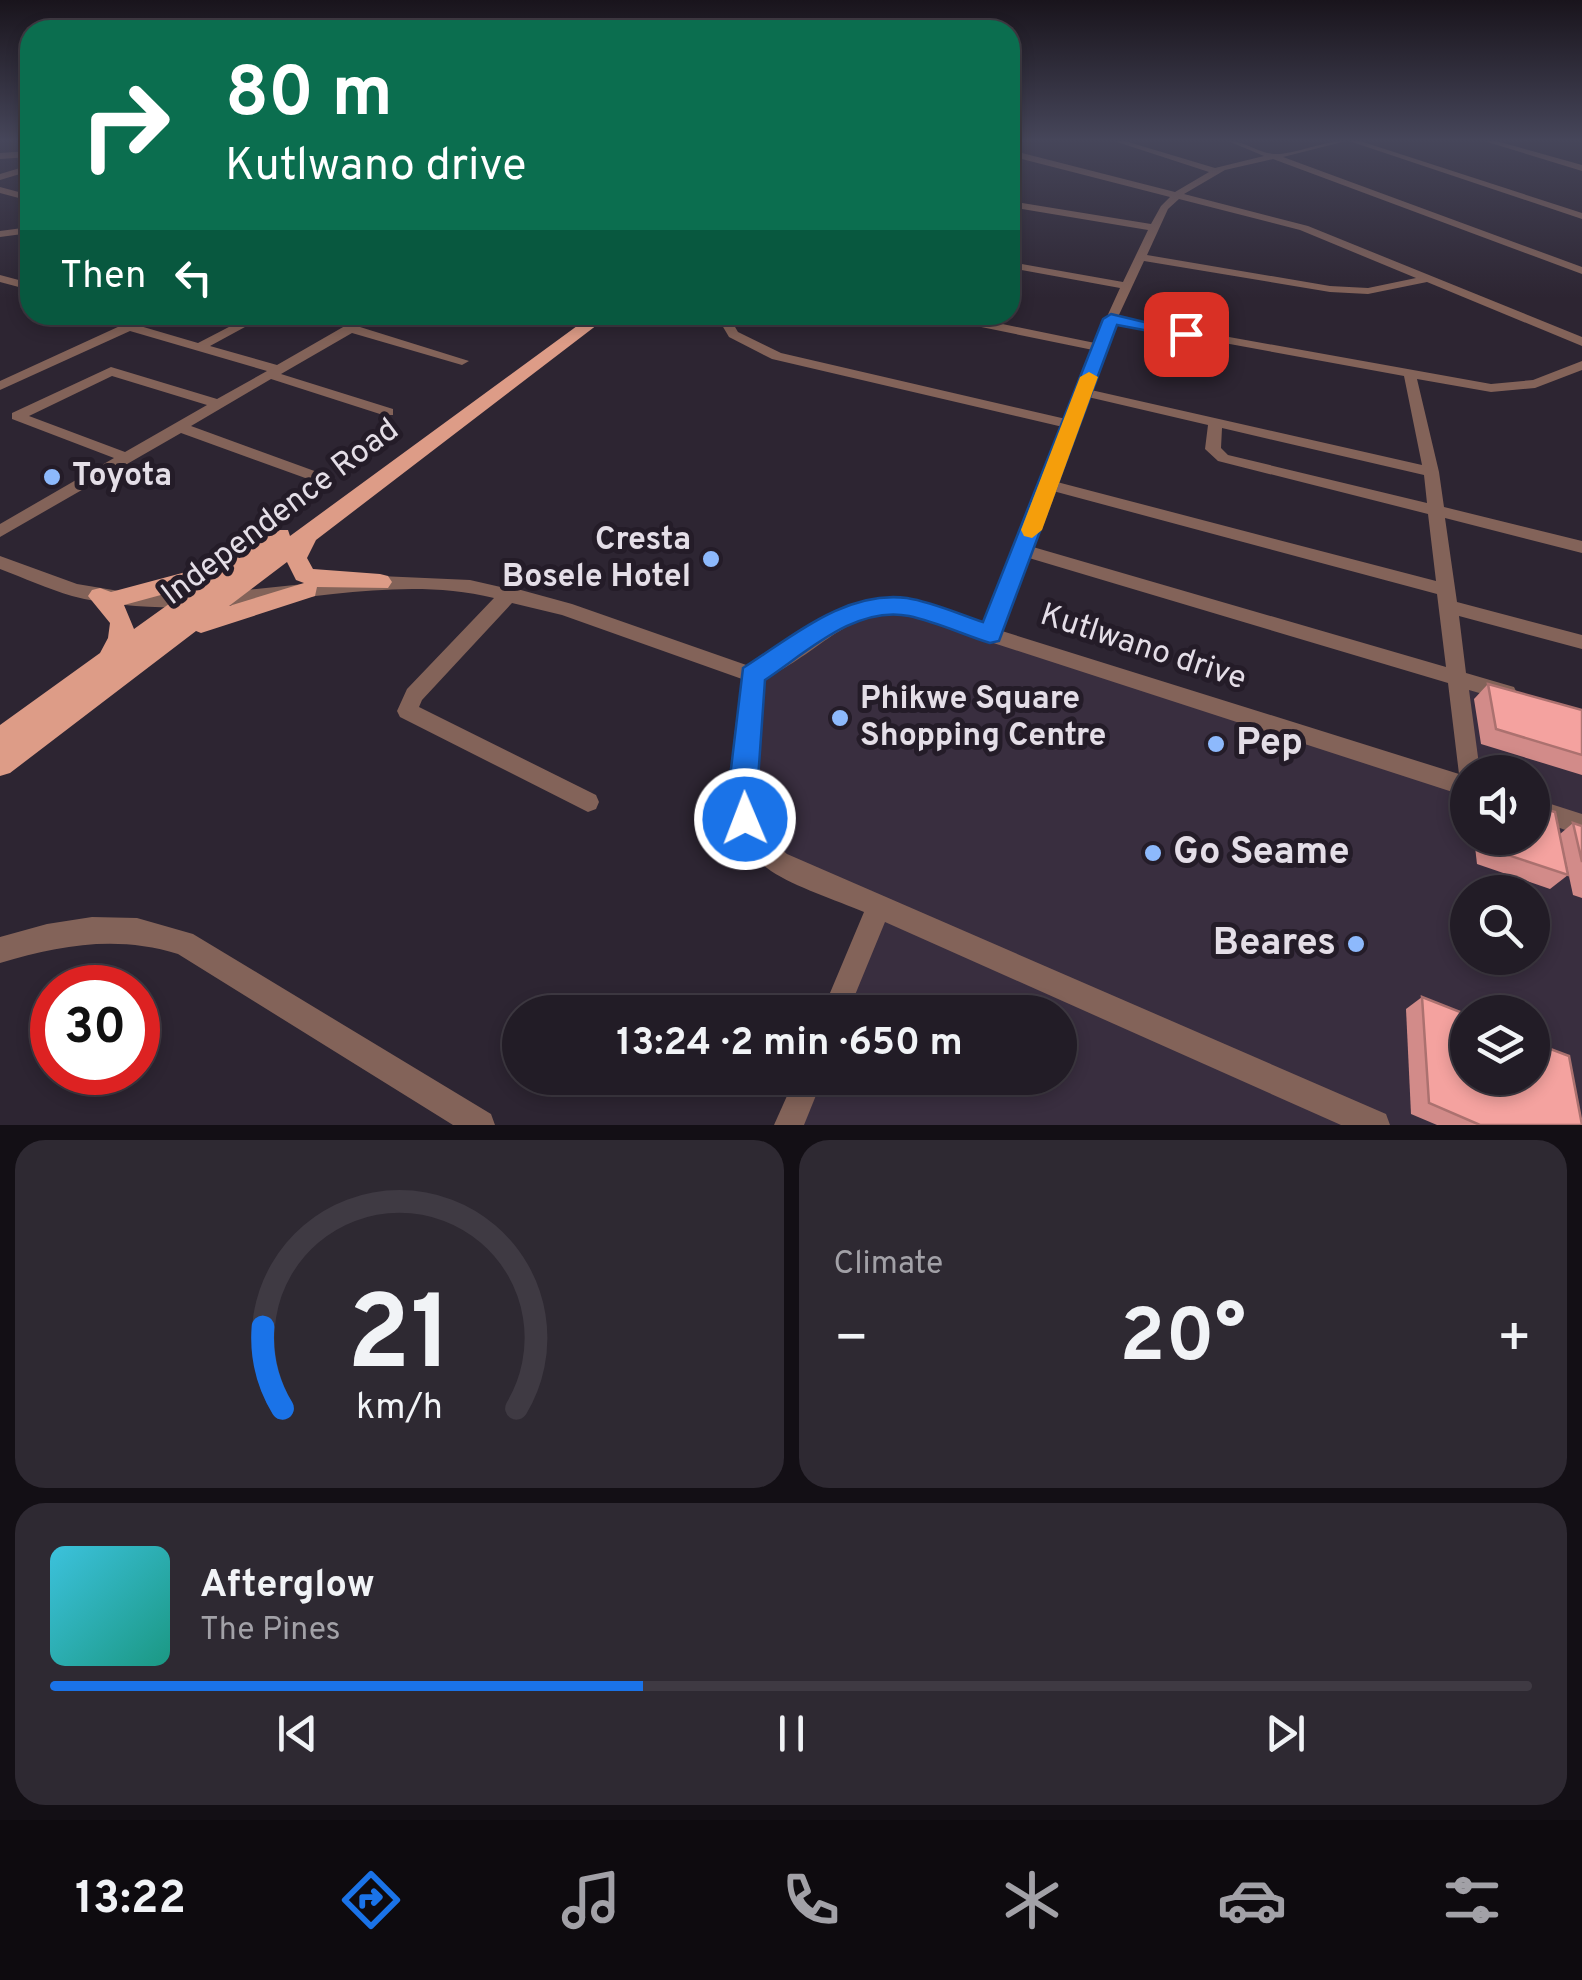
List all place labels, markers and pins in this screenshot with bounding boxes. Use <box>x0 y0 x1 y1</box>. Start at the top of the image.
pin <box>1144 292 1229 377</box>
place label: Toyota <box>72 457 172 497</box>
marker: Toyota <box>41 466 63 488</box>
place label: Cresta Bosele Hotel <box>502 521 691 598</box>
marker: Cresta Bosele Hotel <box>700 548 722 570</box>
place label: Phikwe Square Shopping Centre <box>860 680 1106 757</box>
marker: Phikwe Square Shopping Centre <box>829 707 851 729</box>
place label: Pep <box>1236 720 1303 769</box>
marker: Pep <box>1205 733 1227 755</box>
place label: Go Seame <box>1173 829 1350 878</box>
marker: Go Seame <box>1142 842 1164 864</box>
place label: Beares <box>1213 920 1336 969</box>
marker: Beares <box>1345 933 1367 955</box>

